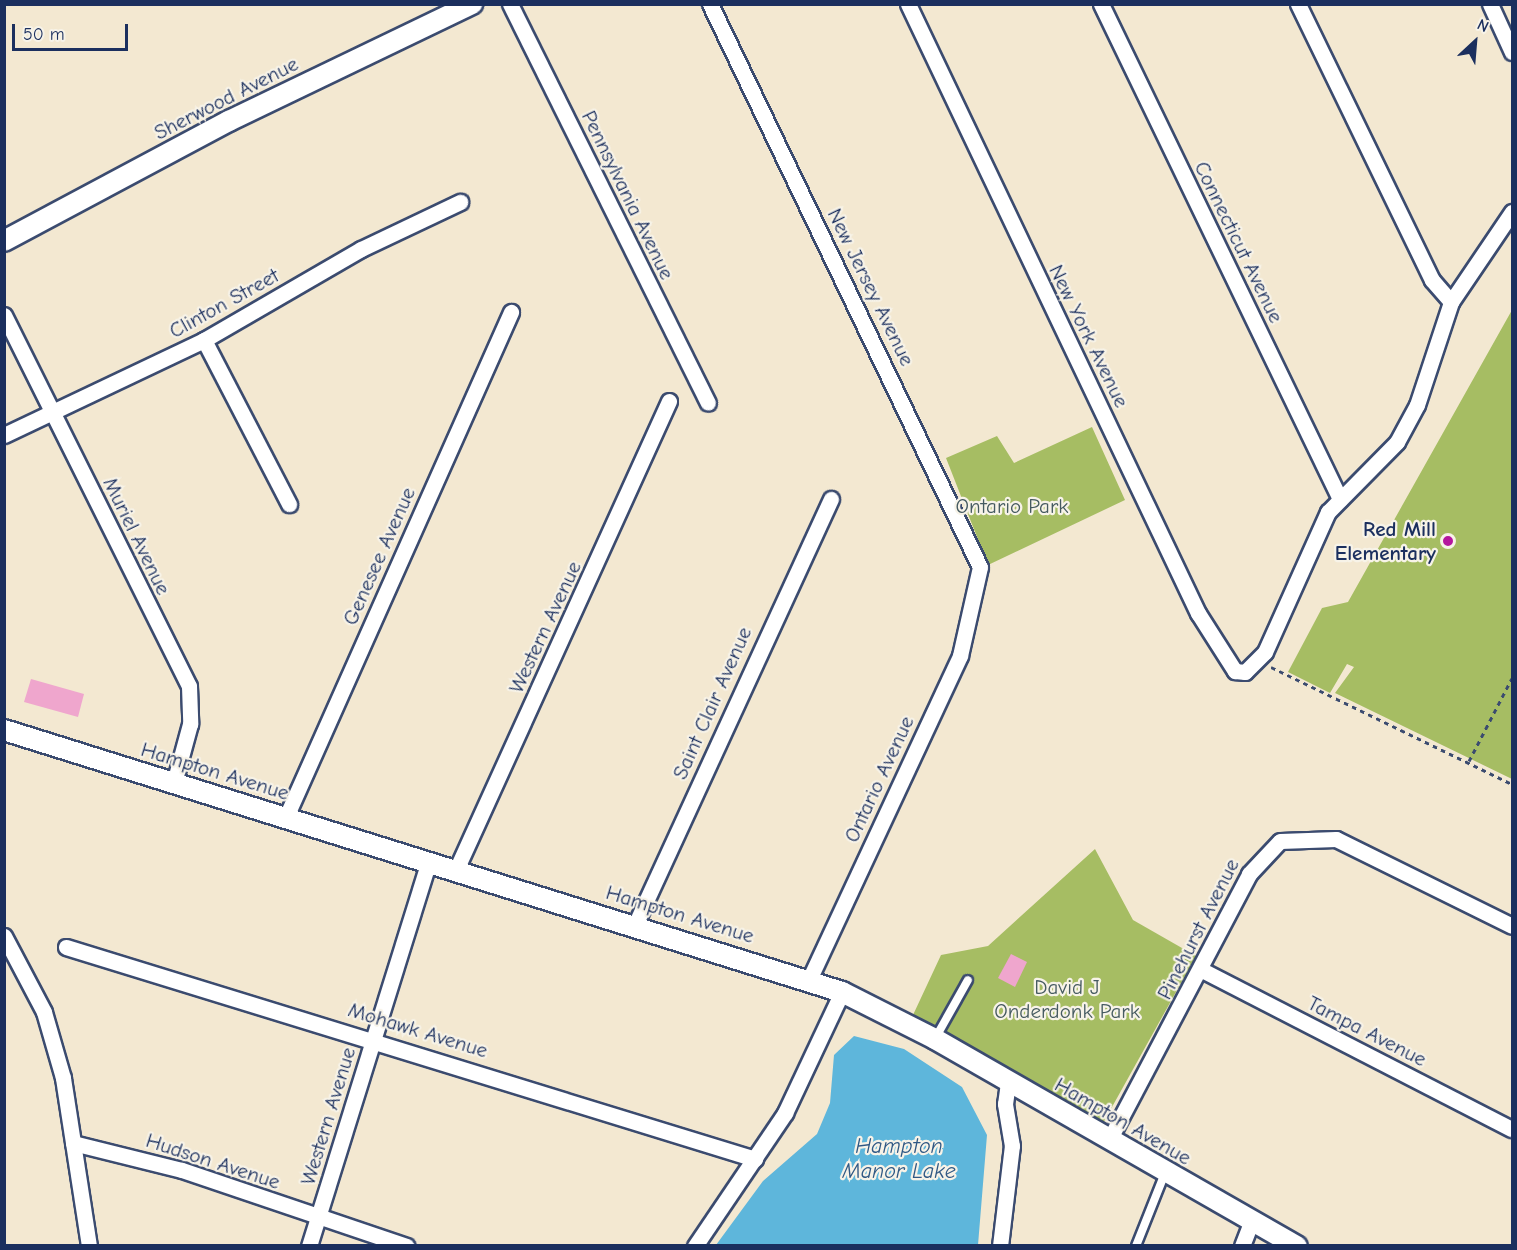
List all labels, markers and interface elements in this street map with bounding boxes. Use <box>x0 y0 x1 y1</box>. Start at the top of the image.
scale bar <box>15 12 130 50</box>
north arrow <box>1445 12 1505 72</box>
text: N <box>1474 15 1492 36</box>
text: 50 m <box>23 24 65 45</box>
street label: Sherwood Avenue <box>150 51 302 145</box>
street label: Pennsylvania Avenue <box>576 106 680 284</box>
street label: Connecticut Avenue <box>1189 157 1289 327</box>
street label: New Jersey Avenue <box>822 204 920 370</box>
street label: New York Avenue <box>1044 261 1134 411</box>
street label: Clinton Street <box>165 263 283 343</box>
street label: Muriel Avenue <box>98 473 176 599</box>
street label: Genesee Avenue <box>337 483 421 629</box>
park label: Ontario Park <box>956 493 1068 519</box>
place label: Red Mill Elementary <box>1335 516 1436 566</box>
marker: Red Mill Elementary <box>1441 534 1455 548</box>
street label: Western Avenue <box>503 557 587 697</box>
street label: Saint Clair Avenue <box>667 623 757 783</box>
street label: Ontario Avenue <box>839 712 919 846</box>
street label: Hampton Avenue <box>138 737 292 805</box>
street label: Pinehurst Avenue <box>1152 854 1244 1004</box>
street label: Hampton Avenue <box>603 880 757 948</box>
park label: David J Onderdonk Park <box>994 974 1140 1024</box>
street label: Tampa Avenue <box>1303 990 1431 1072</box>
street label: Mohawk Avenue <box>345 997 491 1063</box>
street label: Western Avenue <box>295 1044 361 1188</box>
street label: Hampton Avenue <box>1050 1072 1196 1170</box>
street label: Hudson Avenue <box>143 1127 283 1195</box>
water label: Hampton Manor Lake <box>842 1133 956 1184</box>

